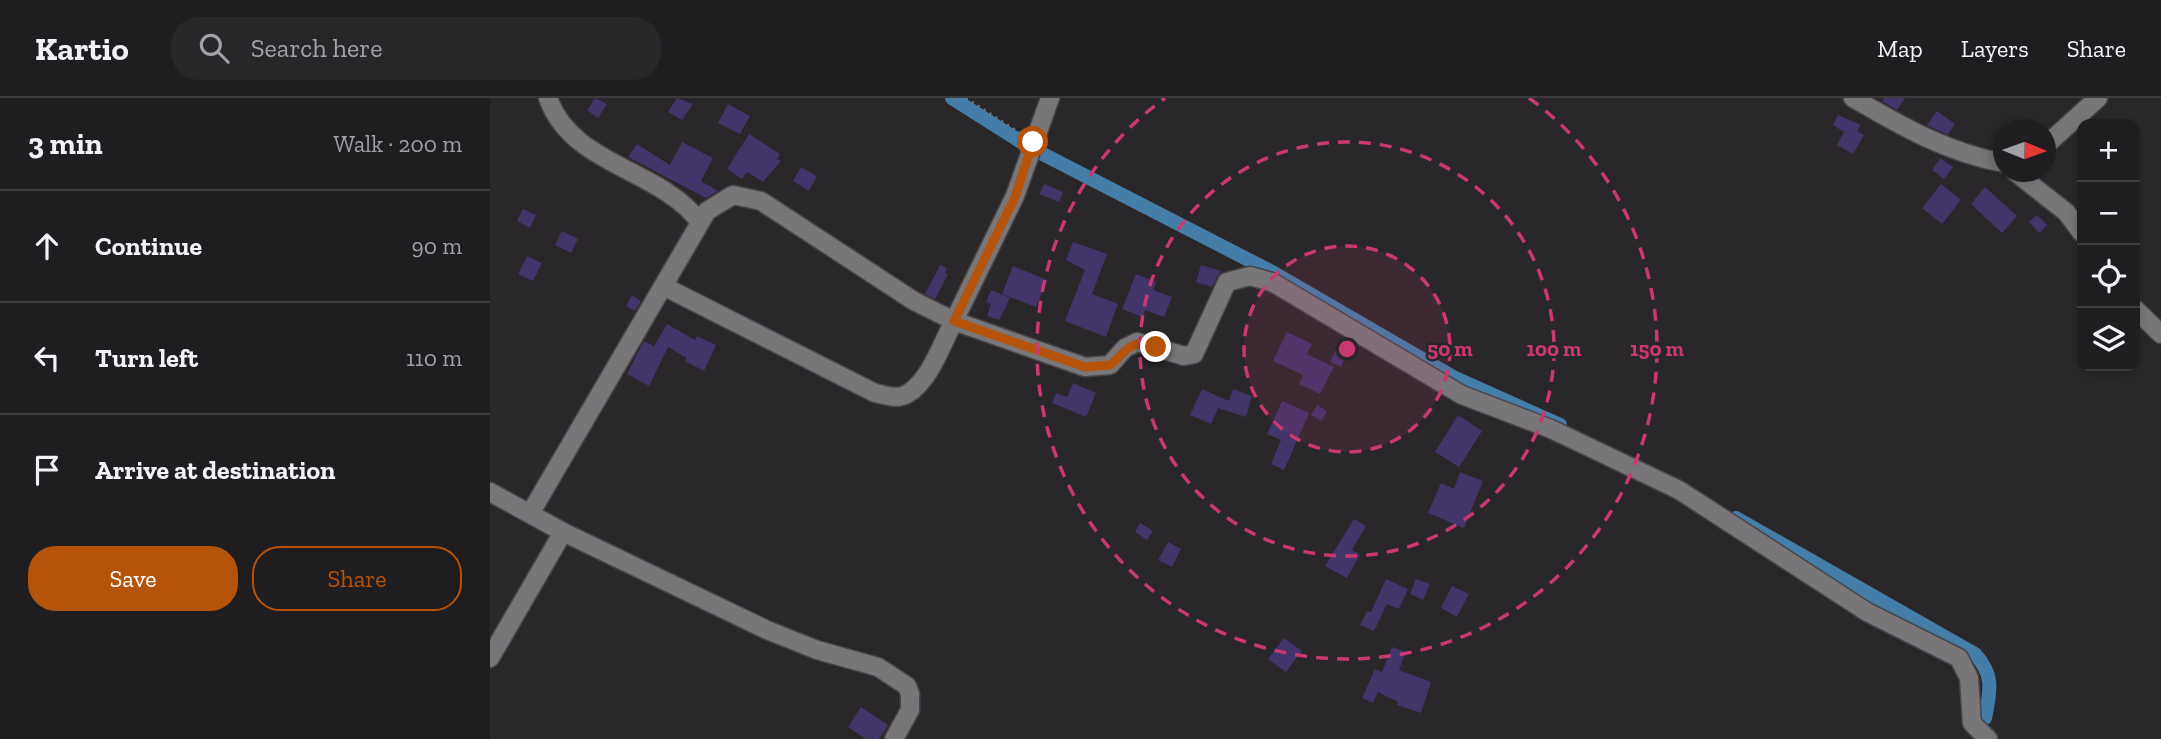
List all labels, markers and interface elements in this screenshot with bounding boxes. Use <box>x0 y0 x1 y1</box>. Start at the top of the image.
search box <box>171 17 661 80</box>
text: Kartio <box>35 29 129 68</box>
icon: search <box>195 29 233 67</box>
text: Search here <box>251 32 382 64</box>
text: Map <box>1877 34 1923 63</box>
text: Layers <box>1961 34 2029 63</box>
text: Share <box>2067 34 2126 63</box>
north arrow <box>1993 119 2056 182</box>
map controls <box>2077 119 2140 371</box>
button: + <box>2077 119 2140 182</box>
text: 3 min <box>28 126 103 162</box>
route start <box>1017 126 1048 157</box>
text: Walk · 200 m <box>333 130 462 158</box>
button: − <box>2077 182 2140 245</box>
icon: ahead <box>28 227 66 265</box>
text: Continue <box>95 230 202 262</box>
text: 90 m <box>411 232 462 260</box>
button: locate <box>2077 245 2140 308</box>
button: layers <box>2077 308 2140 371</box>
route end <box>1140 331 1171 362</box>
text: 50 m <box>1427 336 1473 361</box>
text: 100 m <box>1527 336 1582 361</box>
text: 150 m <box>1630 336 1685 361</box>
centre of rings <box>1335 337 1359 361</box>
icon: left <box>28 339 66 377</box>
text: Turn left <box>95 342 198 374</box>
text: 110 m <box>406 344 462 372</box>
icon: arrive <box>28 451 66 489</box>
text: Arrive at destination <box>95 454 335 486</box>
button: Save <box>28 546 238 611</box>
button: Share <box>252 546 462 611</box>

